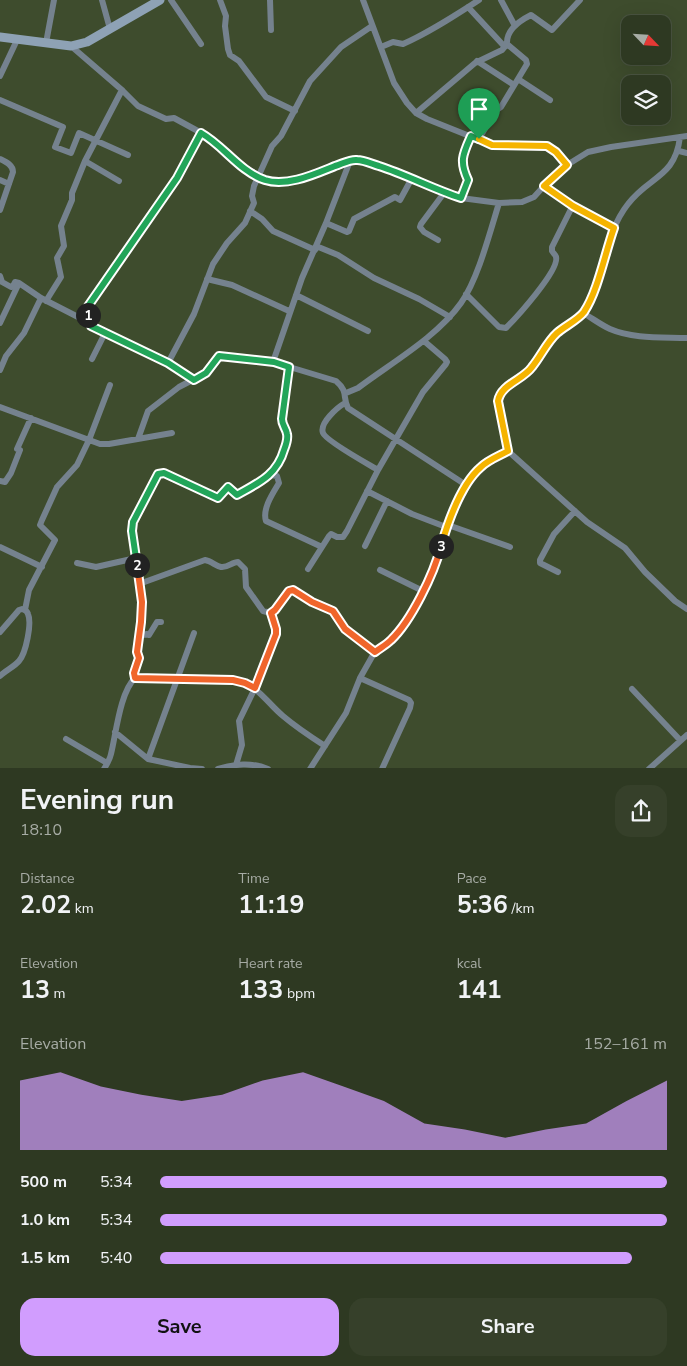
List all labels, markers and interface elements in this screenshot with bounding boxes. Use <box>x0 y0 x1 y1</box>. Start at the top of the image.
north arrow <box>621 15 671 65</box>
map controls <box>621 15 671 125</box>
button: layers <box>621 75 671 125</box>
pin <box>458 88 500 139</box>
icon: arrive <box>465 95 493 123</box>
pin: 1 <box>76 302 100 328</box>
text: 1 <box>84 306 93 325</box>
pin: 3 <box>428 534 454 558</box>
text: 3 <box>437 537 446 556</box>
pin: 2 <box>124 552 150 578</box>
text: 2 <box>133 556 142 575</box>
text: Evening run <box>20 781 174 819</box>
button: share <box>615 785 667 837</box>
text: 18:10 <box>20 819 62 841</box>
text: Distance <box>20 869 74 888</box>
text: Time <box>238 869 269 888</box>
text: Pace <box>457 869 486 888</box>
text: 2.02 <box>20 888 71 922</box>
text: 11:19 <box>238 888 305 922</box>
text: 5:36 <box>457 888 508 922</box>
text: km <box>71 899 94 918</box>
text: /km <box>508 899 534 918</box>
text: Elevation <box>20 954 78 973</box>
text: Heart rate <box>238 954 302 973</box>
text: kcal <box>457 954 481 973</box>
text: 13 <box>20 973 50 1007</box>
text: 133 <box>238 973 283 1007</box>
text: 141 <box>457 973 502 1007</box>
text: m <box>50 984 66 1003</box>
text: bpm <box>283 984 315 1003</box>
text: Elevation <box>20 1033 86 1055</box>
text: 152–161 m <box>584 1033 667 1055</box>
text: 500 m <box>20 1171 67 1193</box>
text: 5:34 <box>100 1171 132 1193</box>
text: 1.0 km <box>20 1209 70 1231</box>
text: 5:34 <box>100 1209 132 1231</box>
text: 1.5 km <box>20 1247 70 1269</box>
text: 5:40 <box>100 1247 132 1269</box>
button: Save <box>20 1298 339 1356</box>
button: Share <box>349 1298 667 1356</box>

